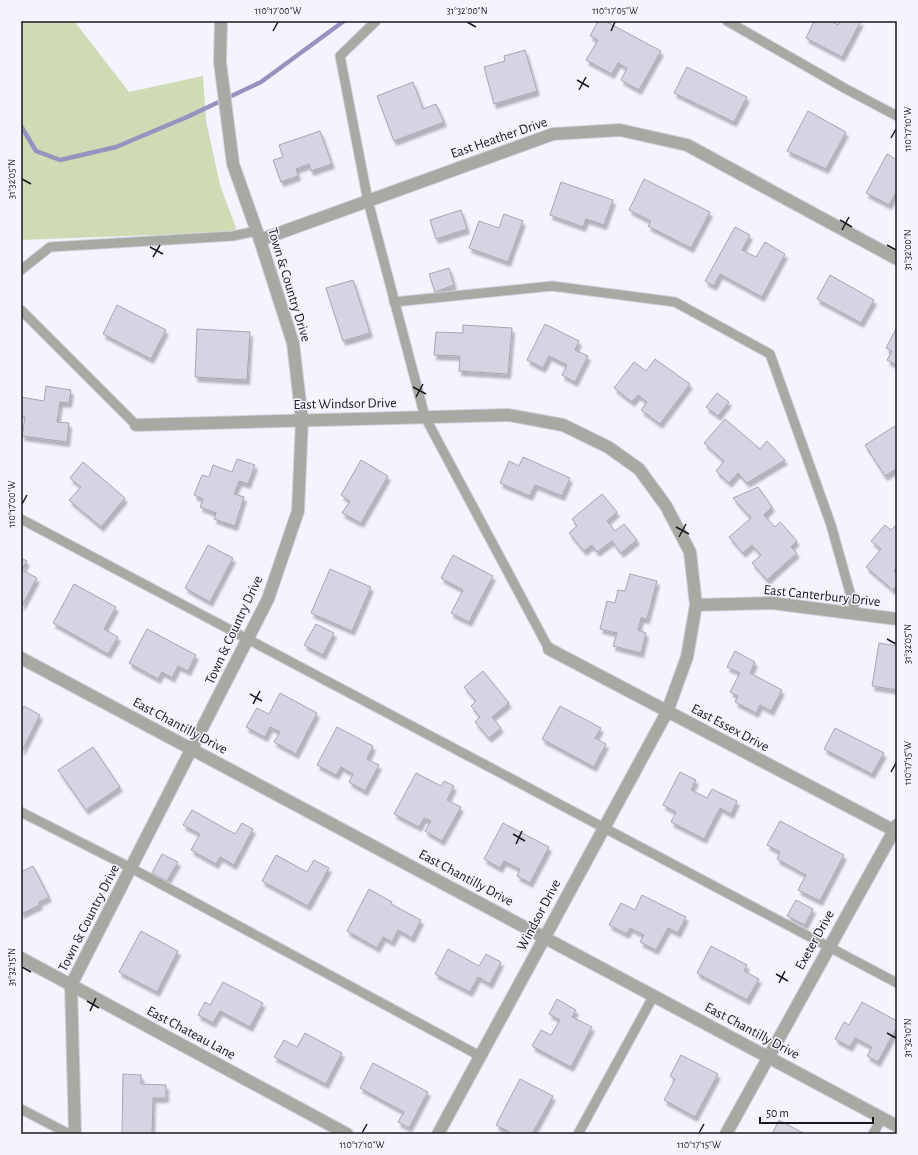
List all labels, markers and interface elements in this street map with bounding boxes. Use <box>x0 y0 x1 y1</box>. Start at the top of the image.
text: 110°17'00"W <box>255 6 301 16</box>
text: 31°32'00"N <box>446 6 488 16</box>
text: 110°17'05"W <box>592 6 638 16</box>
text: 110°17'10"W <box>903 106 913 151</box>
street label: East Heather Drive <box>449 115 549 161</box>
text: 31°32'05"N <box>7 159 17 199</box>
street label: Town & Country Drive <box>265 226 313 344</box>
text: 31°32'00"N <box>903 229 913 271</box>
street label: East Windsor Drive <box>293 396 397 412</box>
text: 110°17'00"W <box>7 481 17 527</box>
street label: Town & Country Drive <box>203 573 265 687</box>
street label: East Canterbury Drive <box>763 583 881 609</box>
text: 31°32'05"N <box>903 624 913 664</box>
street label: East Chantilly Drive <box>130 695 230 757</box>
street label: East Essex Drive <box>689 702 771 754</box>
text: 110°17'15"W <box>903 741 913 785</box>
street label: East Chantilly Drive <box>416 847 516 909</box>
street label: Town & Country Drive <box>56 862 122 974</box>
street label: Windsor Drive <box>514 877 564 953</box>
street label: Exeter Drive <box>793 908 837 972</box>
text: 31°32'15"N <box>7 948 17 986</box>
street label: East Chantilly Drive <box>702 1000 802 1062</box>
street label: East Chateau Lane <box>144 1004 238 1062</box>
text: 31°32'10"N <box>903 1018 913 1058</box>
scale bar <box>760 1099 873 1125</box>
text: 50 m <box>766 1107 789 1119</box>
text: 110°17'10"W <box>340 1140 385 1150</box>
text: 110°17'15"W <box>677 1140 721 1150</box>

